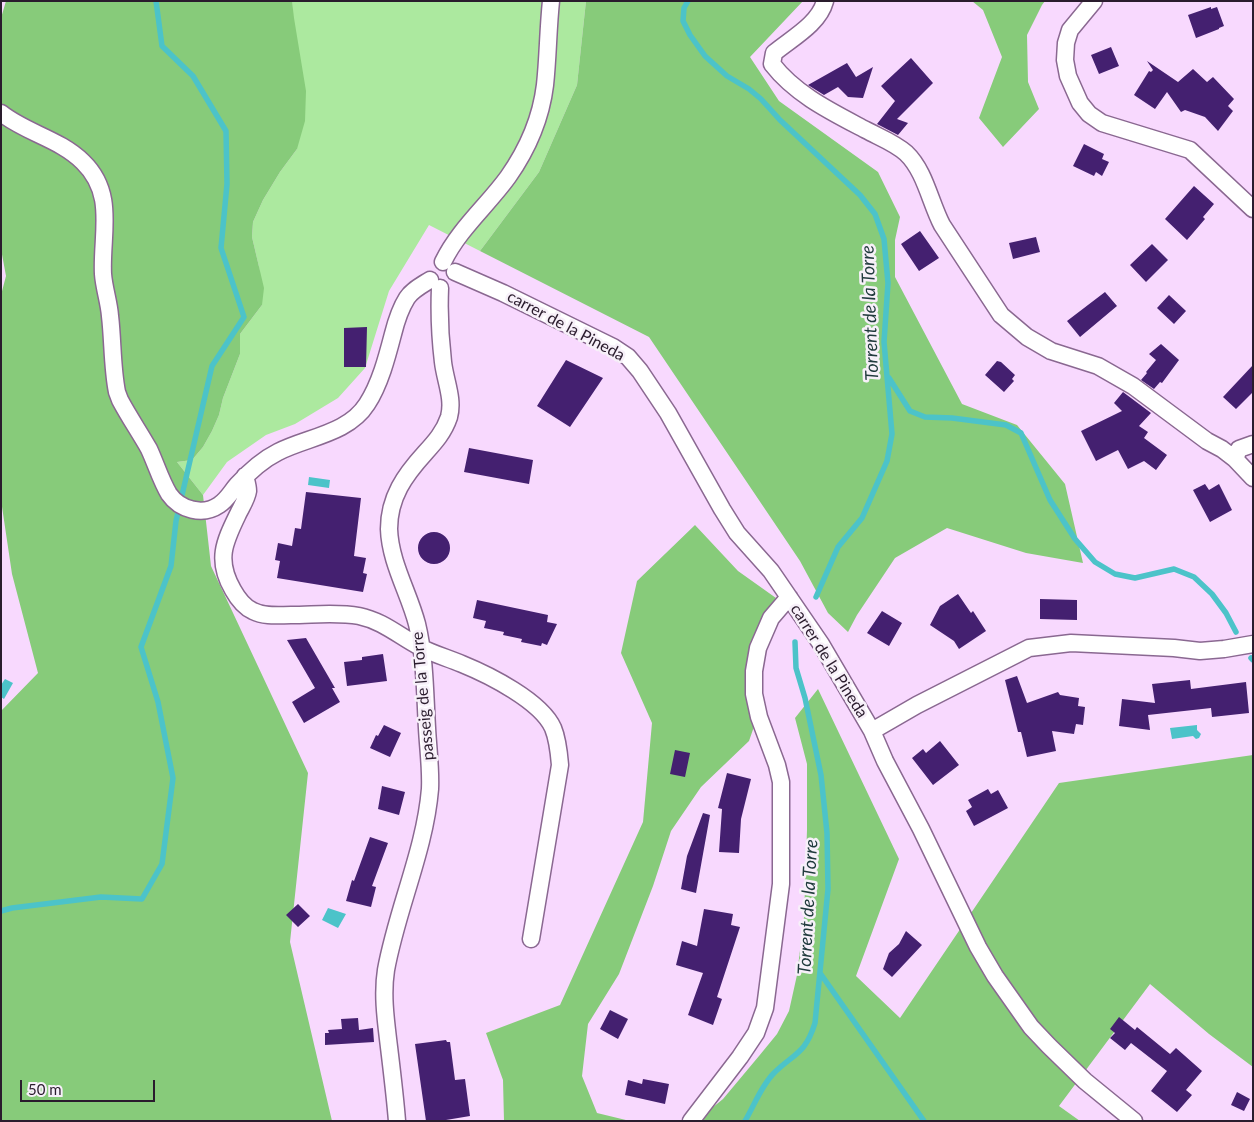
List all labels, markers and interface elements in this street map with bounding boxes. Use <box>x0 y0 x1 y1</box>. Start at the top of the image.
water label: Torrent de la Torre <box>857 245 883 381</box>
street label: carrer de la Pineda <box>504 287 628 365</box>
street label: carrer de la Pineda <box>786 601 872 721</box>
street label: passeig de la Torre <box>408 631 438 761</box>
water label: Torrent de la Torre <box>794 839 822 975</box>
scale bar <box>22 1070 158 1102</box>
text: 50 m <box>28 1080 62 1098</box>

